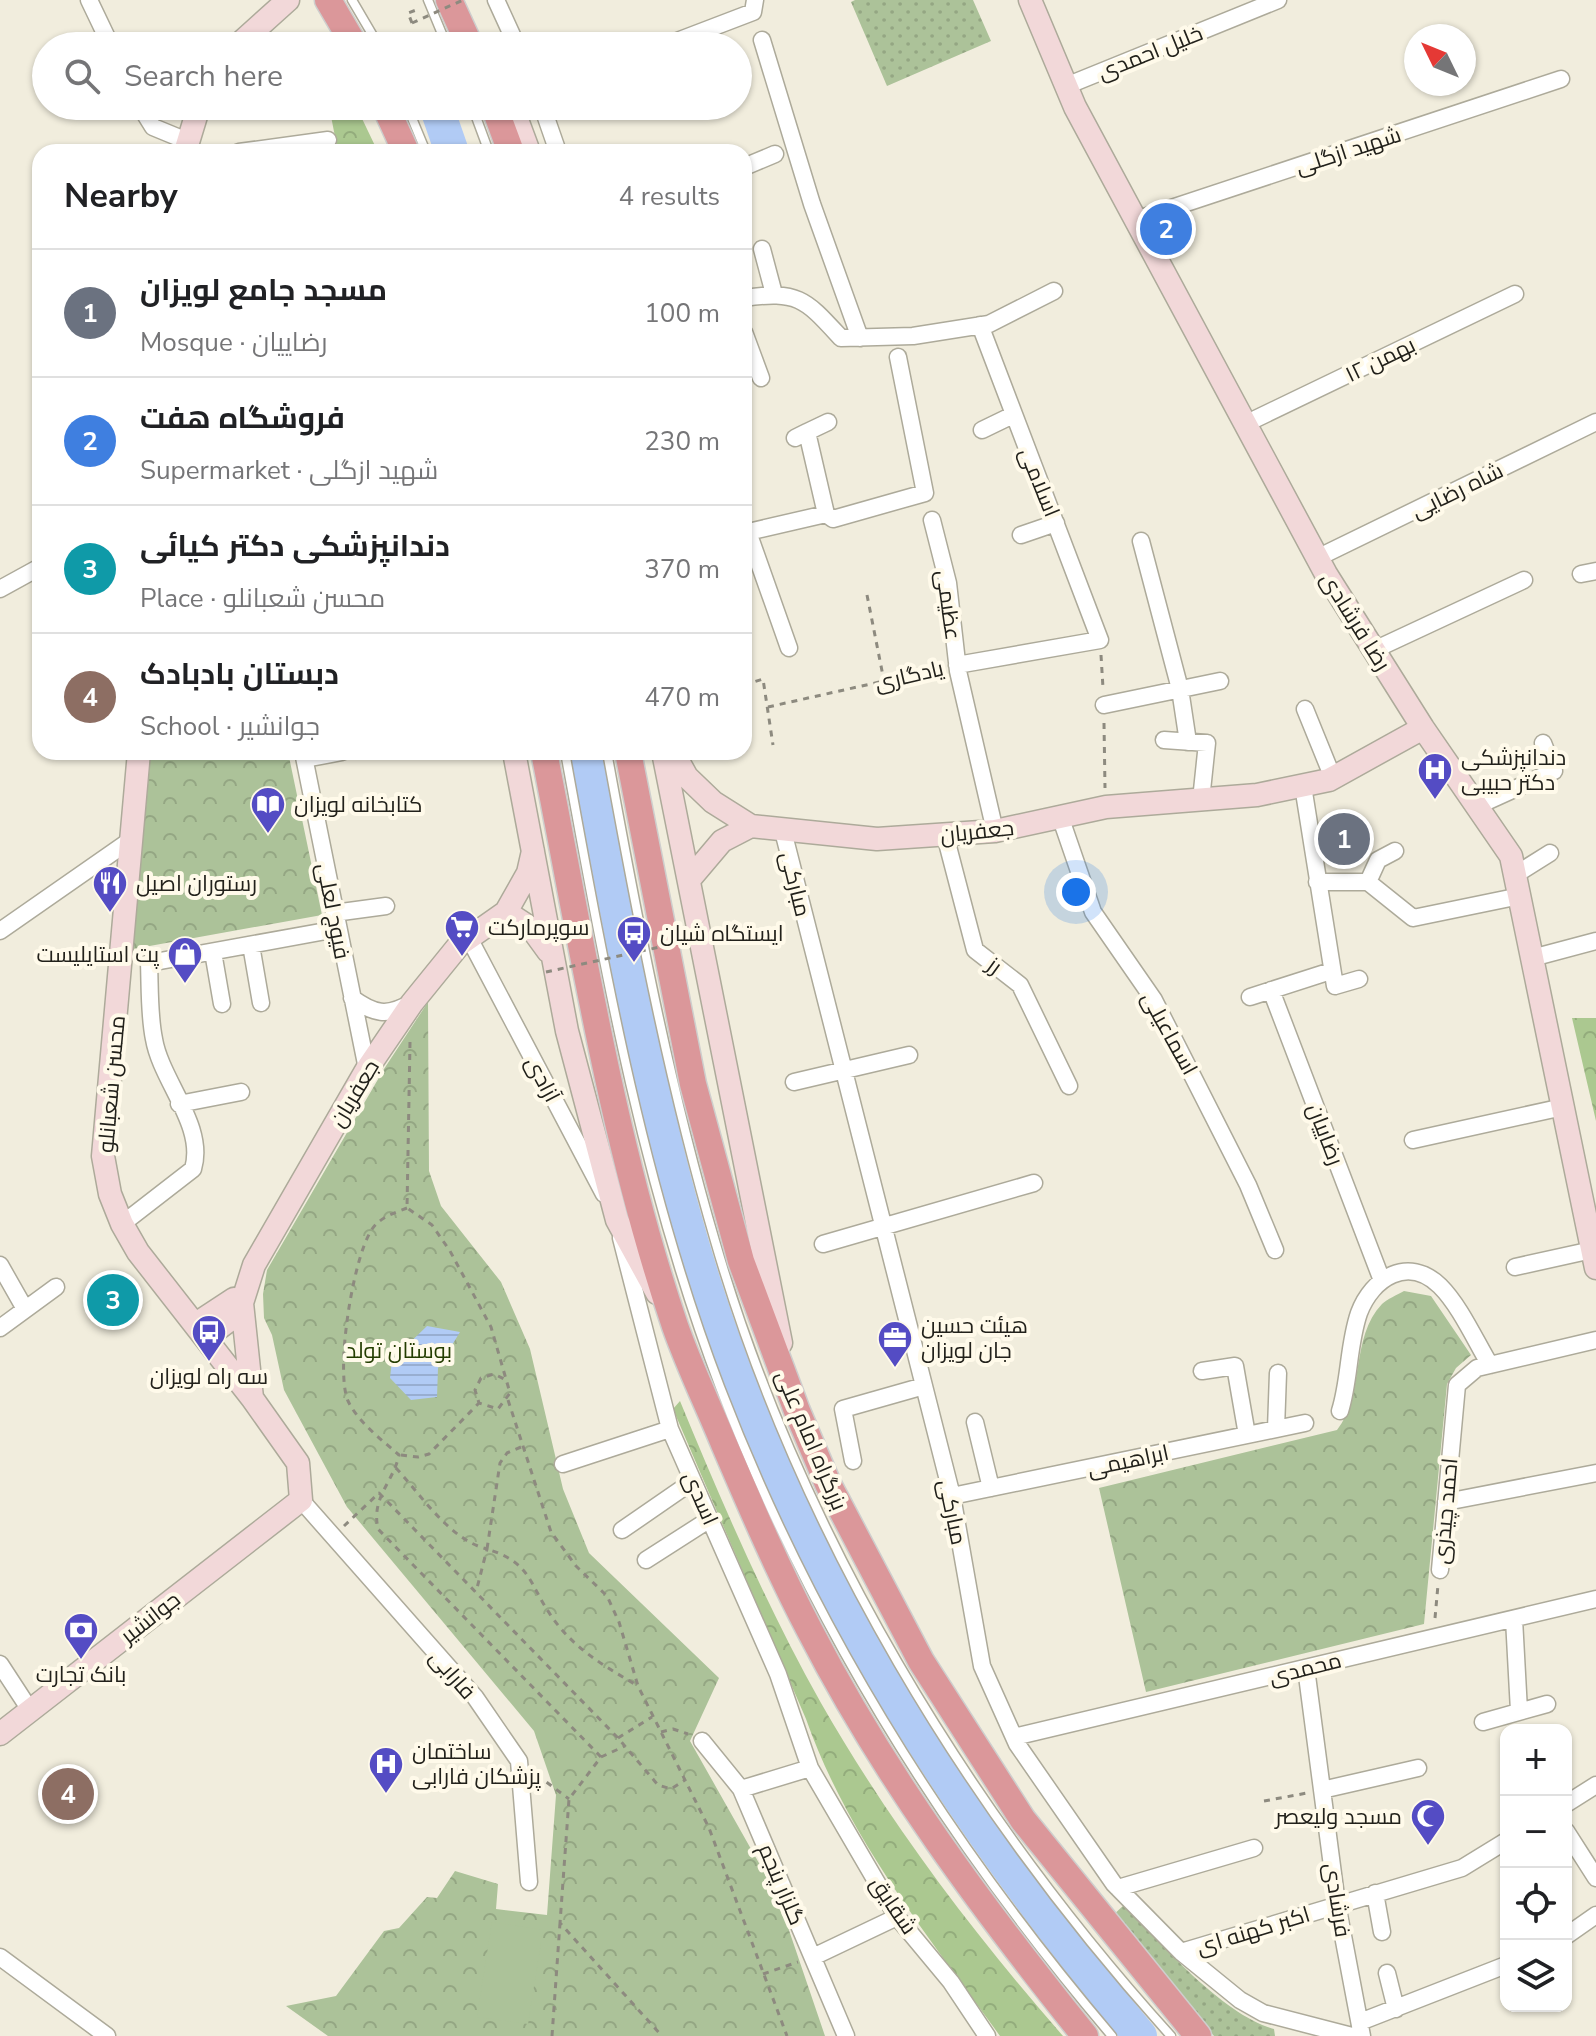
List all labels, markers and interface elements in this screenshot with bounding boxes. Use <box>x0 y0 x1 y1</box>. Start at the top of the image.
street label: خلیل احمدی <box>1093 18 1207 88</box>
north arrow <box>1404 24 1476 96</box>
search box <box>32 32 752 120</box>
icon: search <box>60 54 104 98</box>
text: Search here <box>124 56 283 97</box>
street label: شهید ازگلی <box>1292 120 1405 182</box>
text: Nearby <box>64 173 178 219</box>
text: 4 results <box>619 179 720 214</box>
pin: 2 <box>1140 199 1192 259</box>
text: مسجد جامع لویزان <box>140 270 387 311</box>
text: 1 <box>82 296 98 331</box>
text: 100 m <box>644 296 720 331</box>
text: Mosque · رضاییان <box>140 325 327 360</box>
street label: ۱۲ بهمن <box>1340 330 1421 390</box>
text: فروشگاه هفت <box>140 398 345 439</box>
text: 2 <box>82 424 98 459</box>
text: 230 m <box>644 424 720 459</box>
street label: اسلامی <box>1012 443 1067 522</box>
text: Supermarket · شهید ازگلی <box>140 453 438 488</box>
street label: شاه رضایی <box>1406 456 1508 526</box>
text: دندانپزشکی دکتر کیائی <box>140 526 450 567</box>
text: 3 <box>82 552 98 587</box>
text: 370 m <box>644 552 720 587</box>
street label: رضا فرشادی <box>1313 567 1397 677</box>
street label: عظیمی <box>928 568 968 642</box>
text: Place · محسن شعبانلو <box>140 581 385 616</box>
street label: یادگاری <box>872 653 947 698</box>
text: دبستان بادبادک <box>140 654 339 695</box>
text: 4 <box>82 680 98 715</box>
text: 470 m <box>644 680 720 715</box>
text: School · جوانشیر <box>140 709 320 744</box>
place label: دندانپزشکی دکتر حبیبی <box>1461 743 1566 798</box>
hospital icon: دندانپزشکی دکتر حبیبی <box>1416 751 1454 801</box>
library icon: کتابخانه لویزان <box>249 785 287 835</box>
place label: کتابخانه لویزان <box>294 790 422 820</box>
pin: 1 <box>1318 809 1370 869</box>
street label: جعفریان <box>939 813 1015 851</box>
street label: مبارکی <box>772 849 818 920</box>
street label: فیوج لعلی <box>309 861 357 962</box>
restaurant icon: رستوران اصیل <box>91 864 129 914</box>
place label: رستوران اصیل <box>136 869 257 899</box>
your location <box>1056 872 1096 912</box>
supermarket icon: سوپرمارکت <box>443 908 481 958</box>
place label: سوپرمارکت <box>488 913 590 943</box>
bus stop icon: ایستگاه شیان <box>615 914 653 964</box>
place label: ایستگاه شیان <box>660 919 784 949</box>
shop icon: پت استایلیست <box>166 935 204 985</box>
place label: پت استایلیست <box>36 940 159 970</box>
street label: رز <box>979 949 1008 981</box>
street label: اسماعیلی <box>1134 986 1204 1081</box>
street label: محسن شعبانلو <box>91 1014 133 1154</box>
street label: آزادی <box>518 1051 567 1108</box>
street label: جعفریان <box>323 1054 387 1133</box>
street label: رضاییان <box>1300 1099 1351 1170</box>
pin: 3 <box>87 1270 139 1330</box>
place label: هیئت حسین جان لویزان <box>921 1311 1028 1366</box>
bus stop icon: سه راه لویزان <box>190 1313 228 1363</box>
office icon: هیئت حسین جان لویزان <box>876 1319 914 1369</box>
park label: بوستان تولد <box>346 1336 452 1366</box>
place label: سه راه لویزان <box>150 1362 268 1392</box>
street label: بزرگراه امام علی <box>768 1366 854 1515</box>
street label: ابراهیمی <box>1085 1438 1172 1484</box>
street label: احمد چیذری <box>1426 1457 1466 1565</box>
street label: اسدی <box>675 1467 725 1530</box>
street label: مبارکی <box>930 1477 974 1548</box>
street label: جوانشیر <box>113 1585 187 1652</box>
bank icon: بانک تجارت <box>62 1611 100 1661</box>
street label: فارابی <box>422 1643 482 1706</box>
street label: محمدی <box>1266 1645 1345 1692</box>
place label: بانک تجارت <box>36 1660 126 1690</box>
map controls <box>1500 1724 1572 2012</box>
button: + <box>1500 1724 1572 1796</box>
place label: ساختمان پزشکان فارابی <box>412 1737 541 1792</box>
hospital icon: ساختمان پزشکان فارابی <box>367 1745 405 1795</box>
pin: 4 <box>42 1764 94 1824</box>
button: − <box>1500 1796 1572 1868</box>
mosque icon: مسجد ولیعصر <box>1409 1797 1447 1847</box>
place label: مسجد ولیعصر <box>1273 1802 1402 1832</box>
street label: گلزار پنجم <box>751 1839 812 1930</box>
street label: فرشادی <box>1316 1861 1358 1940</box>
button: locate <box>1500 1868 1572 1940</box>
street label: شقایق <box>863 1871 924 1941</box>
street label: اکبر کهنه ای <box>1193 1899 1314 1962</box>
button: layers <box>1500 1940 1572 2012</box>

